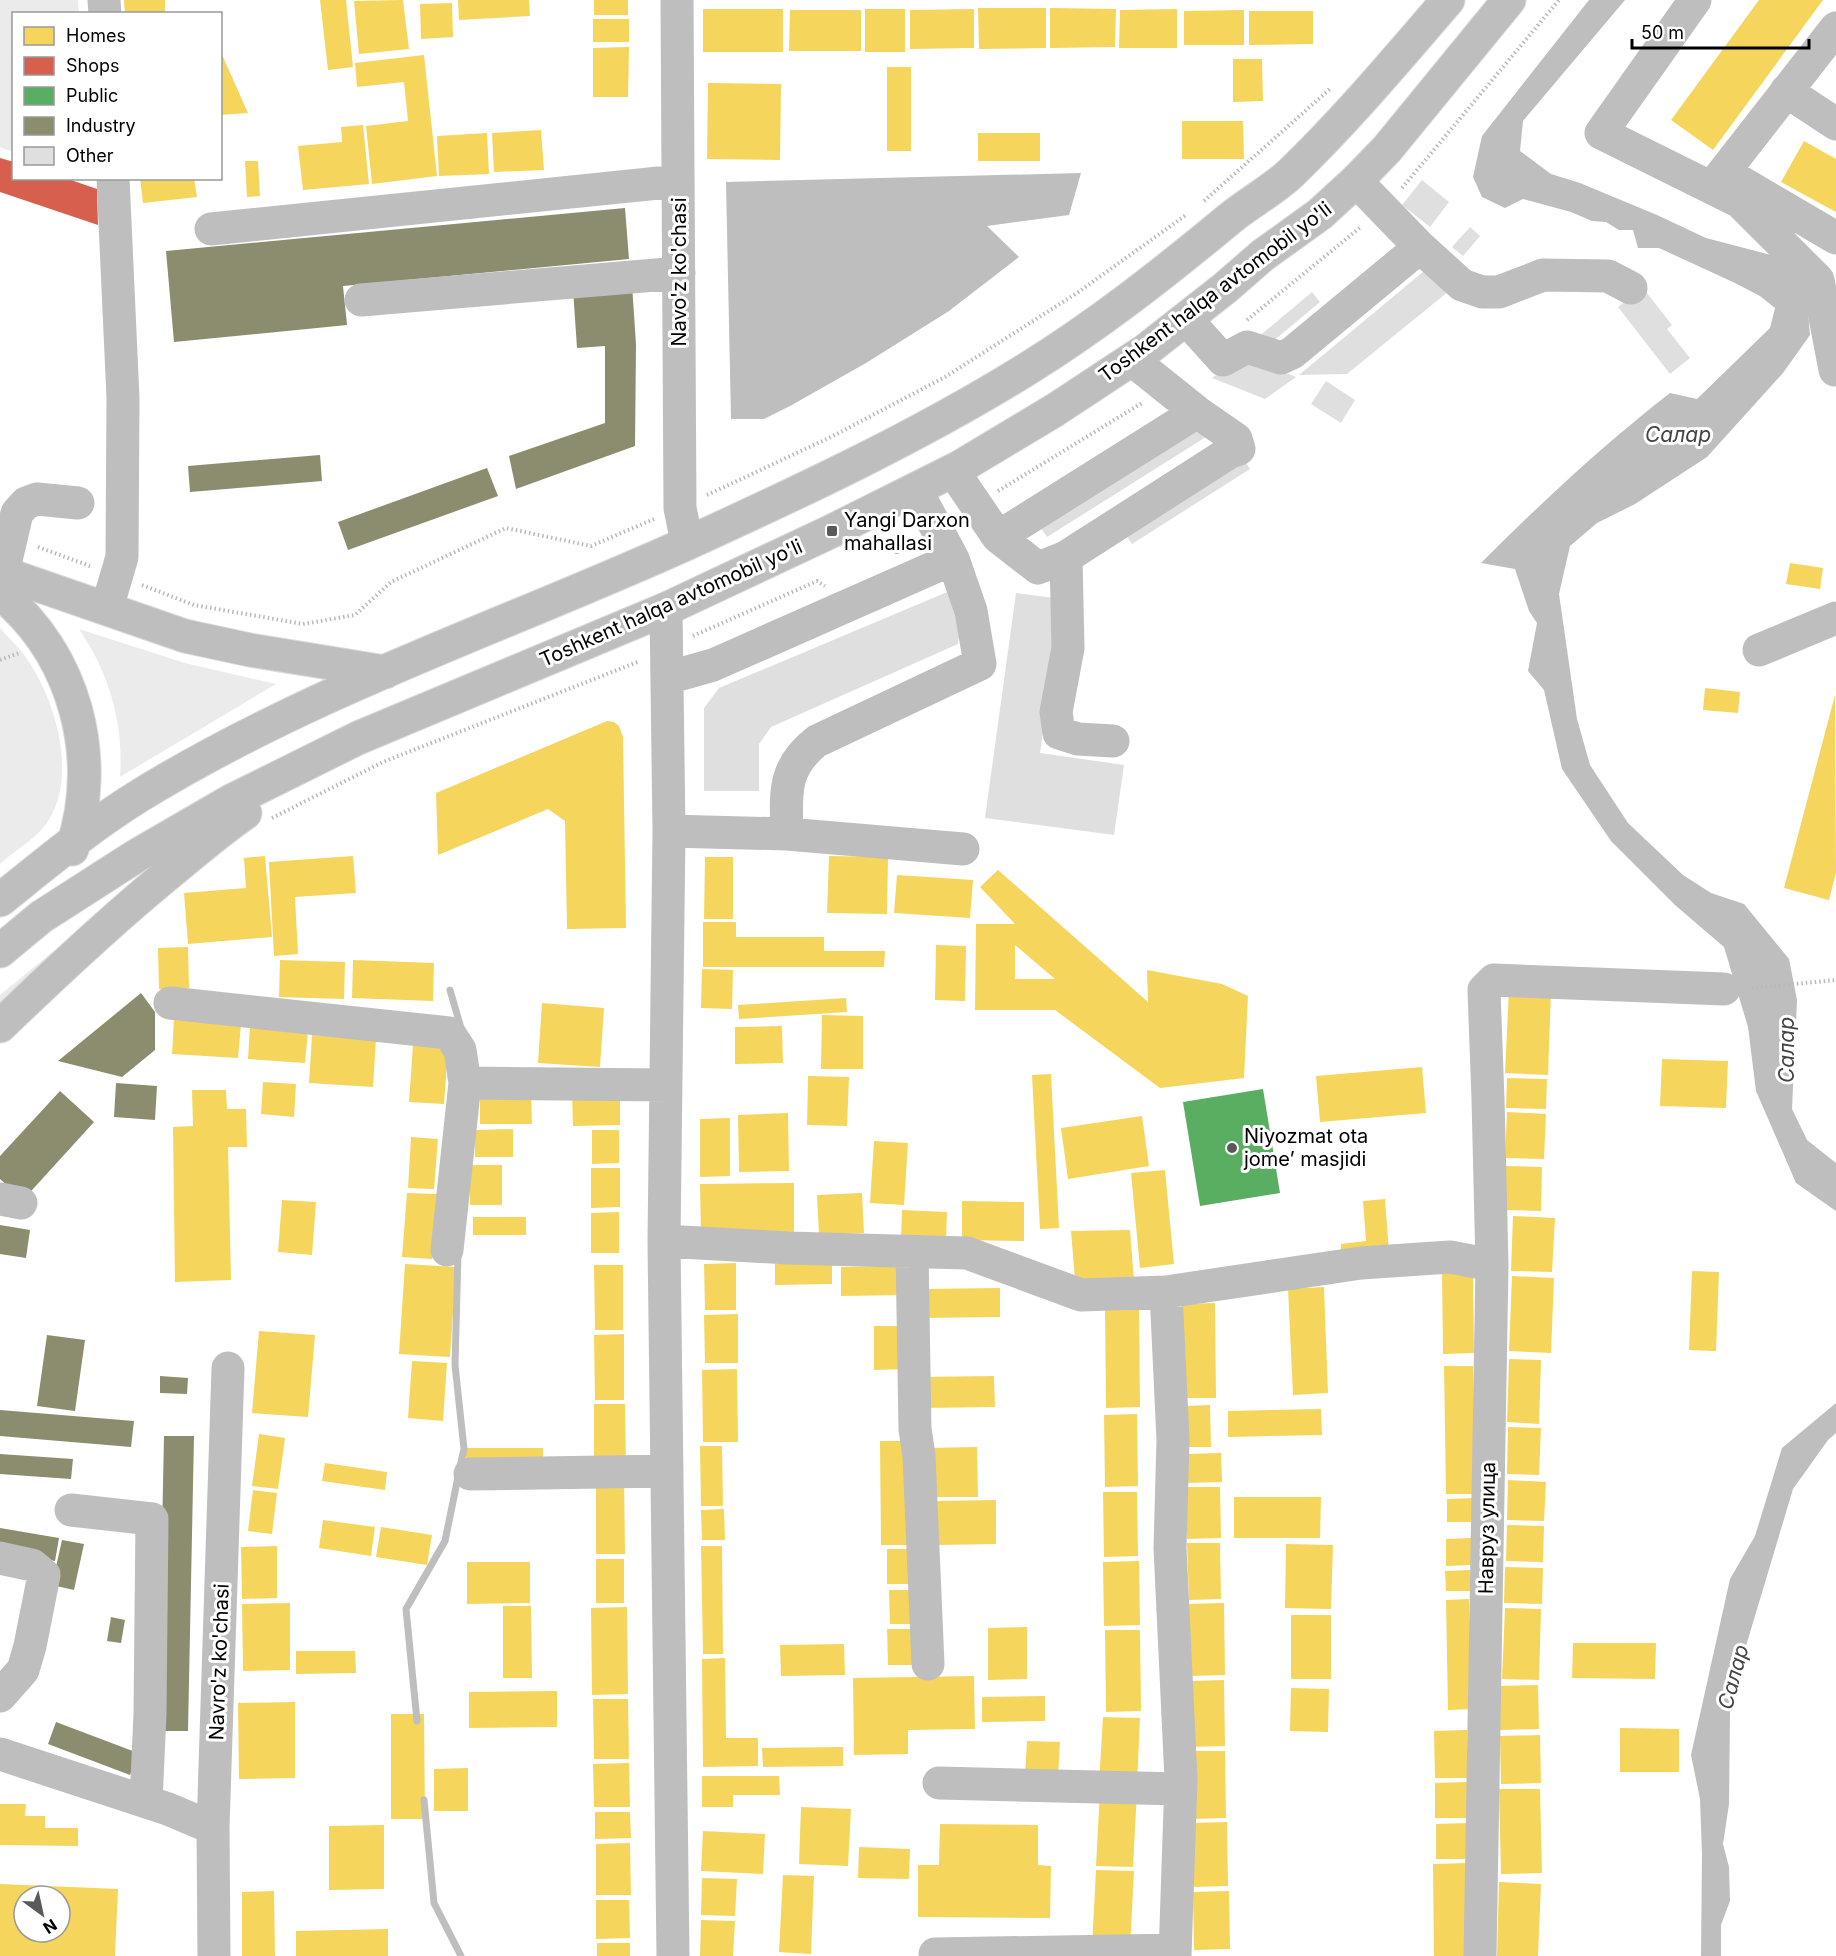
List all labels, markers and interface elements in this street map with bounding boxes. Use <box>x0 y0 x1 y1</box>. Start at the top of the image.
legend <box>12 12 222 180</box>
scale bar <box>1632 12 1809 50</box>
text: 50 m <box>1641 22 1684 43</box>
text: Homes <box>66 25 126 46</box>
text: Shops <box>66 55 120 76</box>
text: Public <box>66 85 118 106</box>
text: Industry <box>66 115 136 136</box>
text: Other <box>66 145 114 166</box>
street label: Navo'z ko'chasi <box>667 197 691 347</box>
street label: Toshkent halqa avtomobil yo'li <box>1094 197 1336 387</box>
water label: Салар <box>1645 422 1711 447</box>
place label: Yangi Darxon mahallasi <box>844 508 970 555</box>
marker: Yangi Darxon mahallasi <box>825 524 839 538</box>
street label: Toshkent halqa avtomobil yo'li <box>536 534 806 672</box>
water label: Салар <box>1774 1017 1799 1083</box>
place label: Niyozmat ota jome’ masjidi <box>1243 1124 1368 1171</box>
marker: Niyozmat ota jome’ masjidi <box>1225 1141 1239 1155</box>
street label: Навруз улица <box>1474 1462 1500 1594</box>
street label: Navro'z ko'chasi <box>204 1583 234 1741</box>
water label: Салар <box>1712 1642 1754 1712</box>
north arrow <box>12 1884 72 1944</box>
text: N <box>40 1915 61 1938</box>

